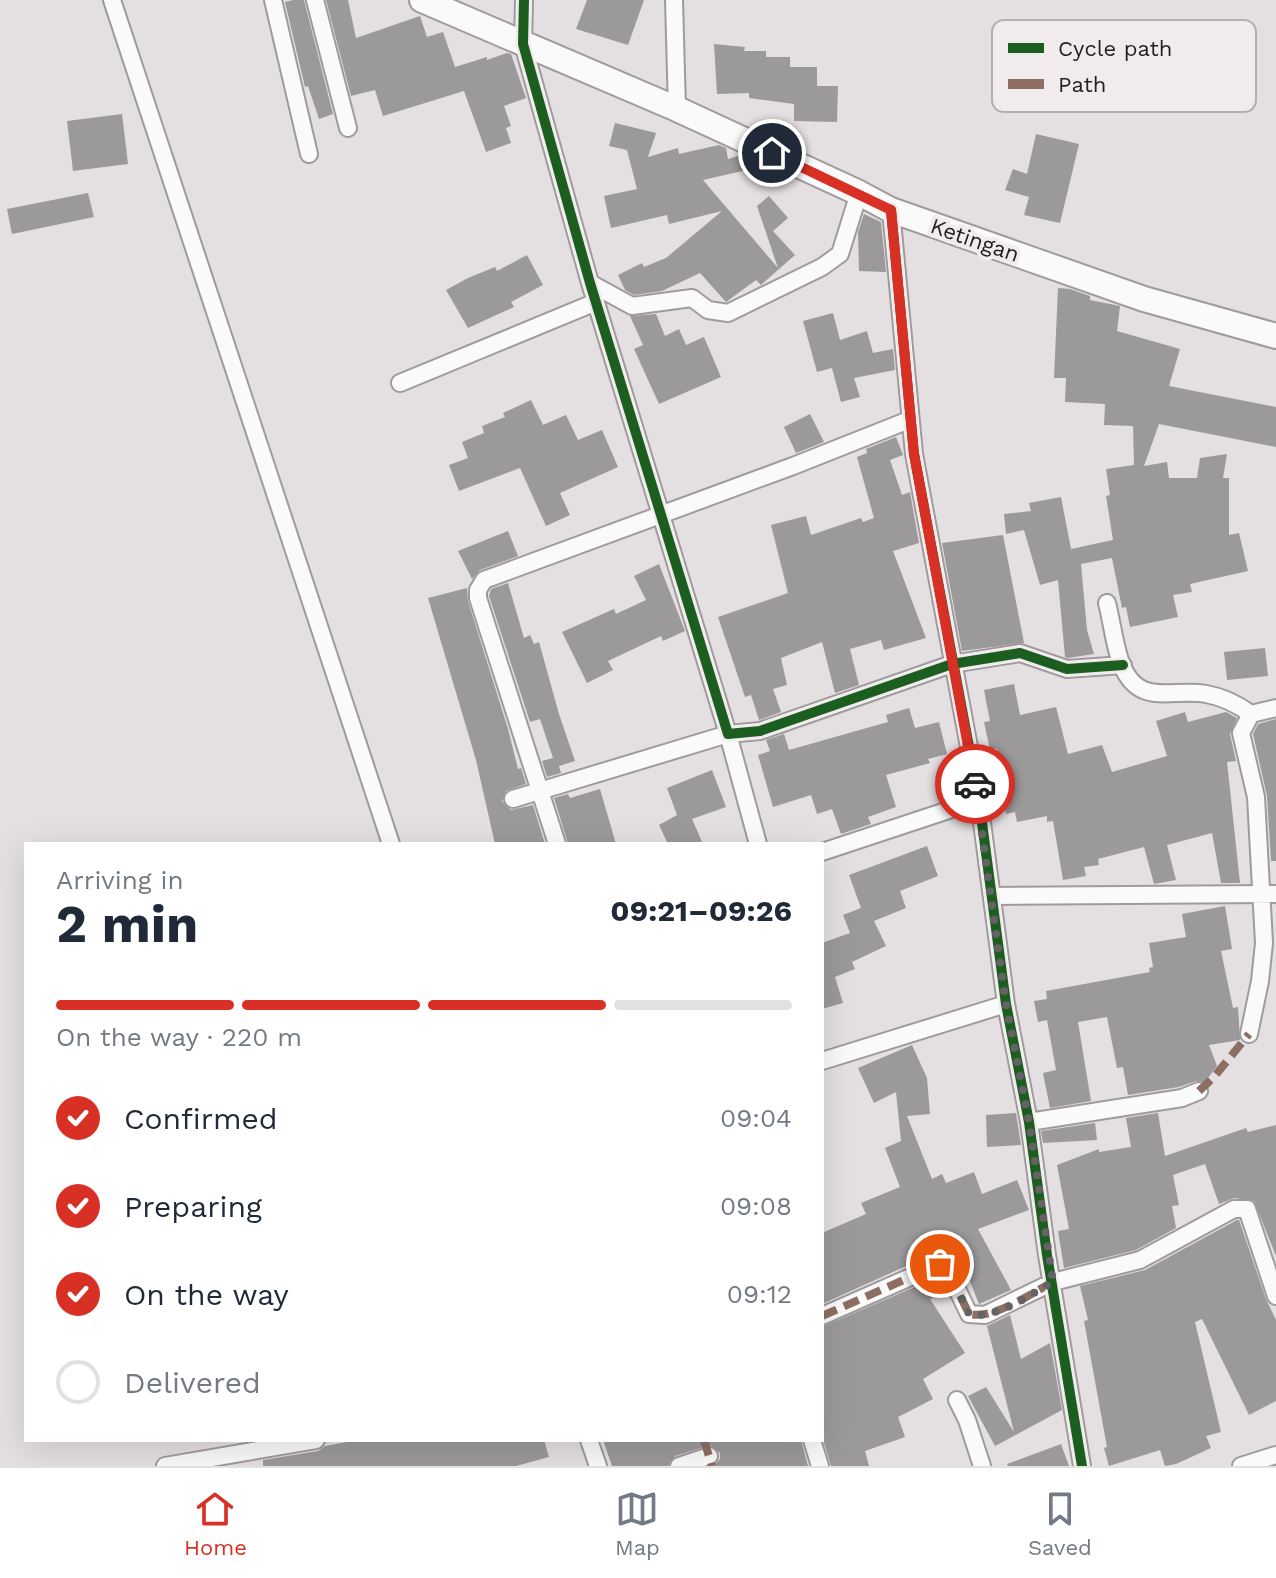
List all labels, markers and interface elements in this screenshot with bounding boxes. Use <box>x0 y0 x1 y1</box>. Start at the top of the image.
legend <box>992 20 1256 112</box>
text: Cycle path <box>1058 36 1172 61</box>
text: Path <box>1058 72 1106 97</box>
pin <box>738 119 806 187</box>
icon: home <box>750 131 794 175</box>
street label: Ketingan <box>927 213 1023 267</box>
courier <box>935 744 1015 824</box>
icon: car <box>953 762 997 806</box>
text: Arriving in <box>56 865 184 895</box>
text: 09:21–09:26 <box>610 893 792 928</box>
text: 2 min <box>56 894 198 955</box>
text: On the way · 220 m <box>56 1022 302 1052</box>
icon: check <box>56 1096 100 1140</box>
text: Confirmed <box>124 1101 278 1136</box>
text: 09:04 <box>720 1103 792 1133</box>
icon: check <box>56 1184 100 1228</box>
text: Preparing <box>124 1189 262 1224</box>
text: 09:08 <box>720 1191 792 1221</box>
pin <box>906 1230 974 1298</box>
icon: bag <box>918 1242 962 1286</box>
icon: check <box>56 1272 100 1316</box>
text: On the way <box>124 1277 289 1312</box>
text: 09:12 <box>727 1279 792 1309</box>
text: Delivered <box>124 1365 261 1400</box>
tab: Home <box>184 1487 247 1560</box>
tab: Map <box>615 1487 660 1560</box>
tab: Saved <box>1028 1487 1092 1560</box>

